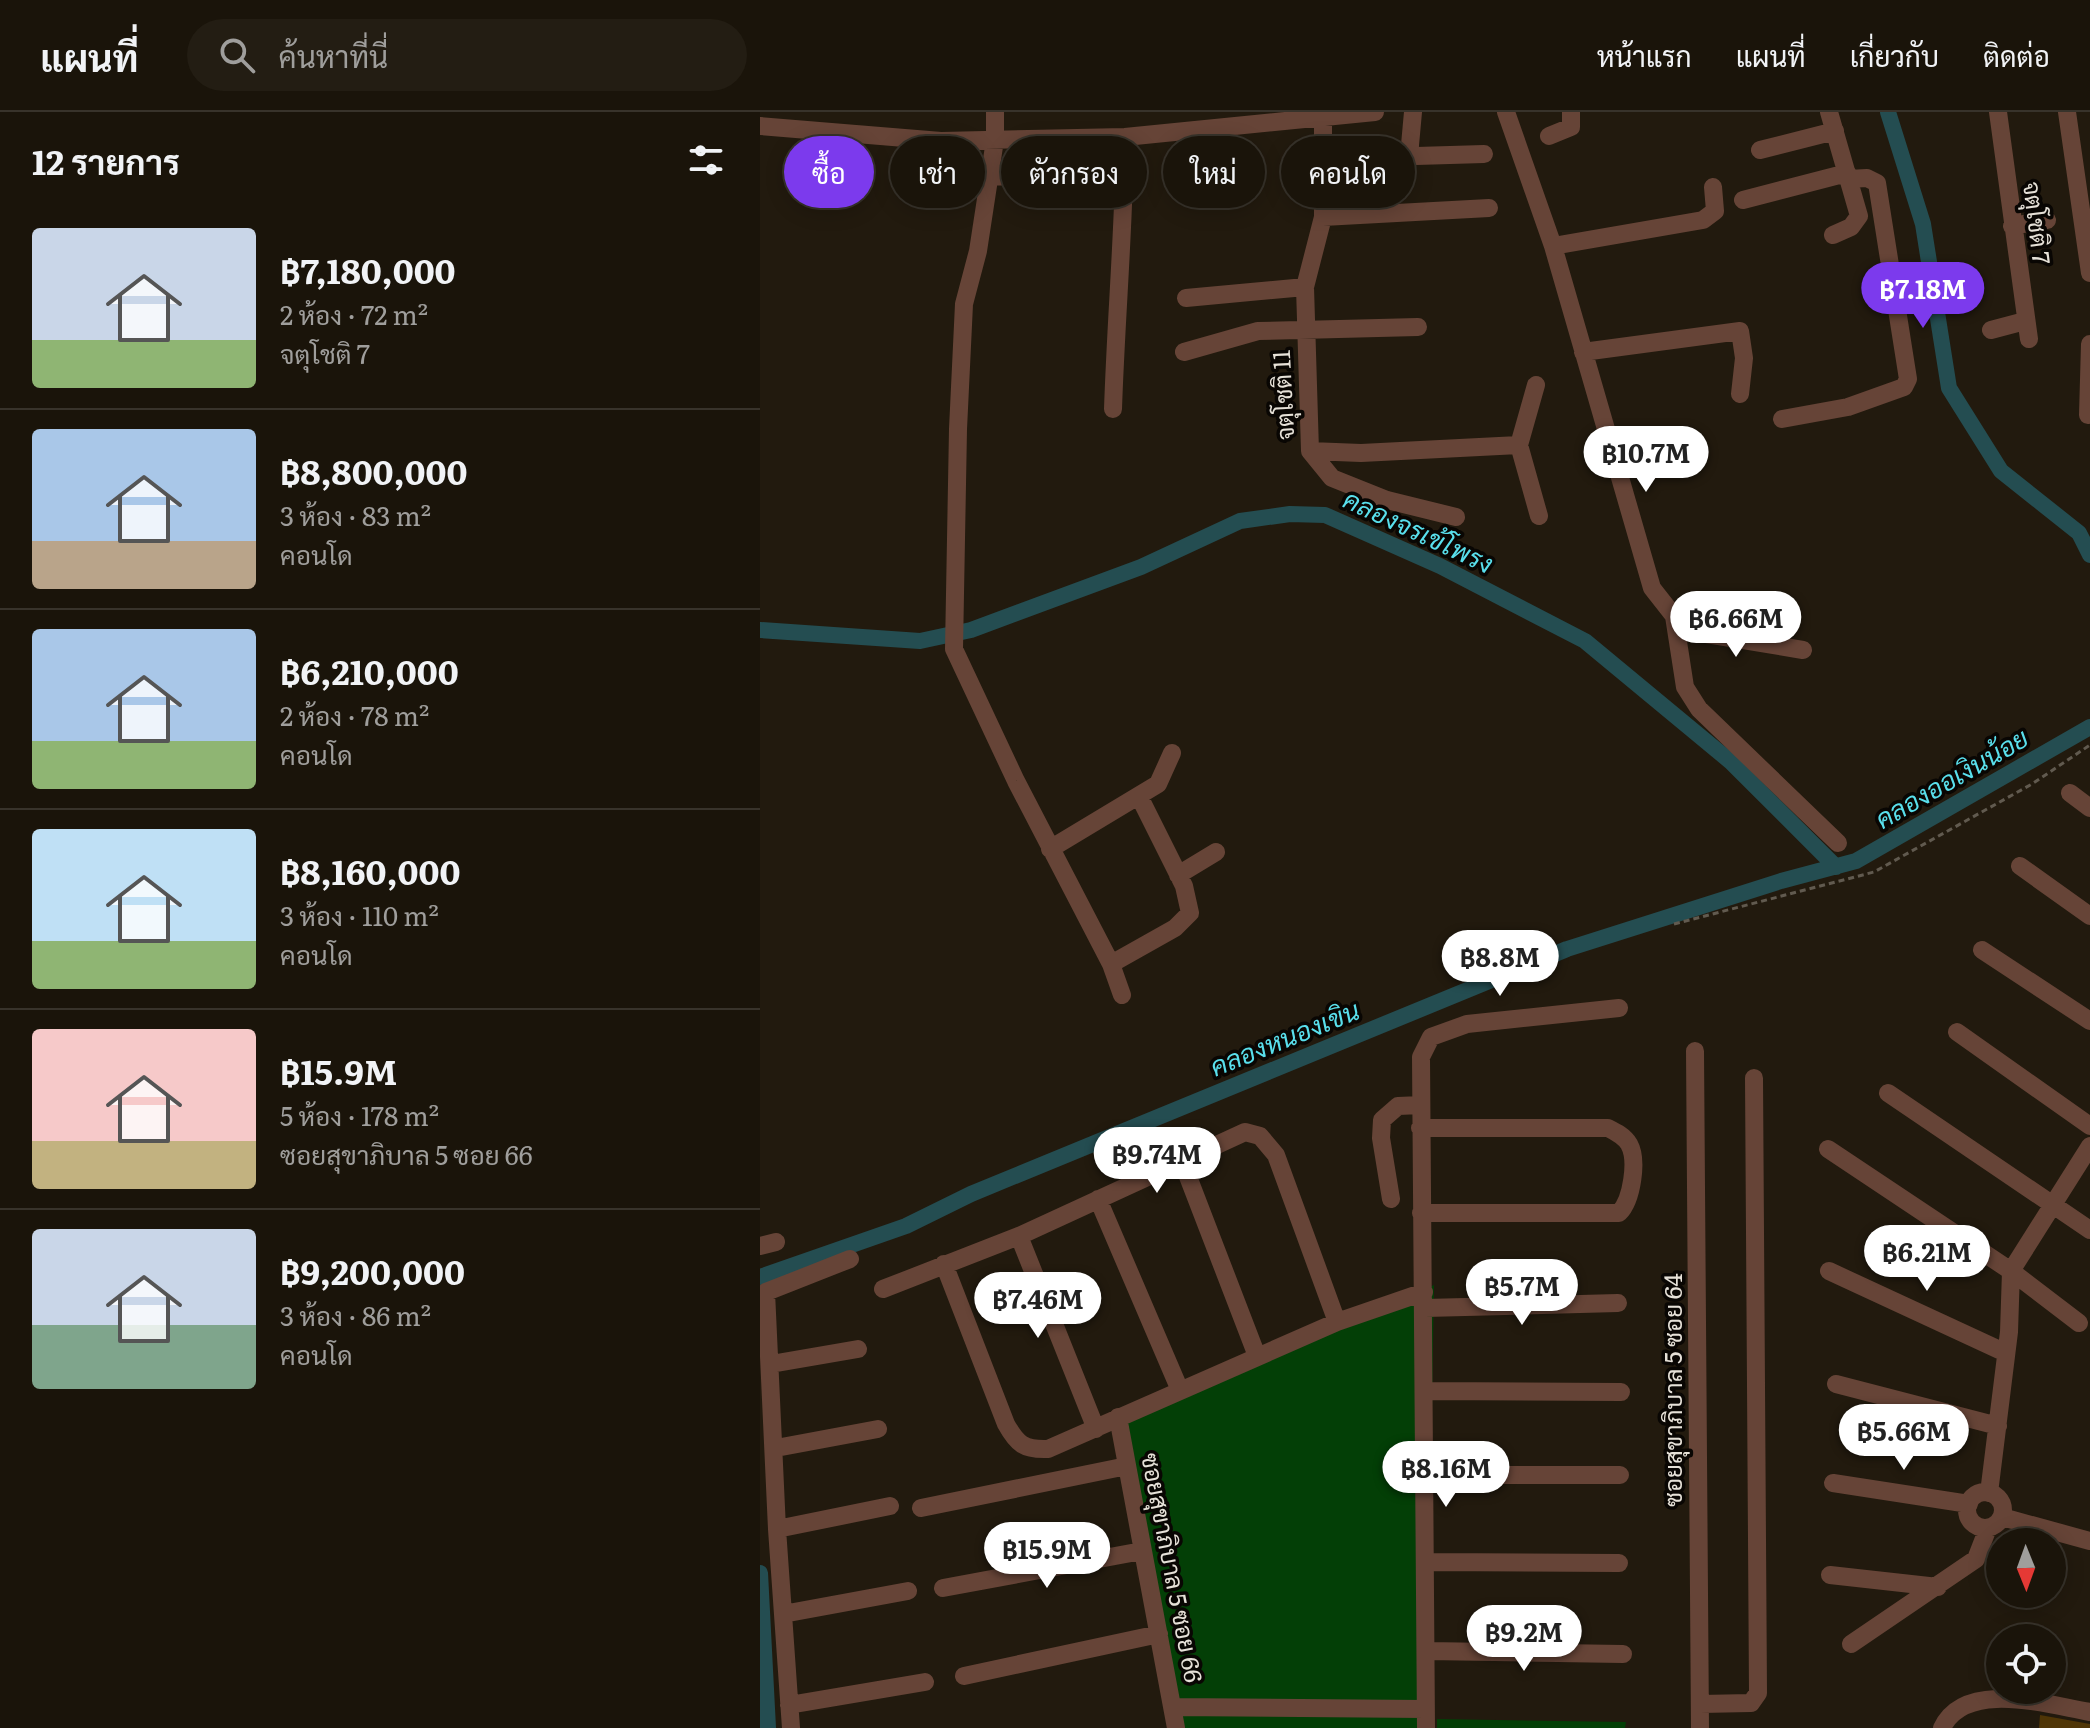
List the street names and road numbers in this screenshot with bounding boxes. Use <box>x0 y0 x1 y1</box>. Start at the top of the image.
street label: จตุโชติ 7 <box>2015 179 2061 266</box>
street label: จตุโชติ 11 <box>1262 349 1302 441</box>
street label: ซอยสุขาภิบาล 5 ซอย 64 <box>1654 1273 1690 1507</box>
street label: ซอยสุขาภิบาล 5 ซอย 66 <box>1133 1450 1213 1686</box>

